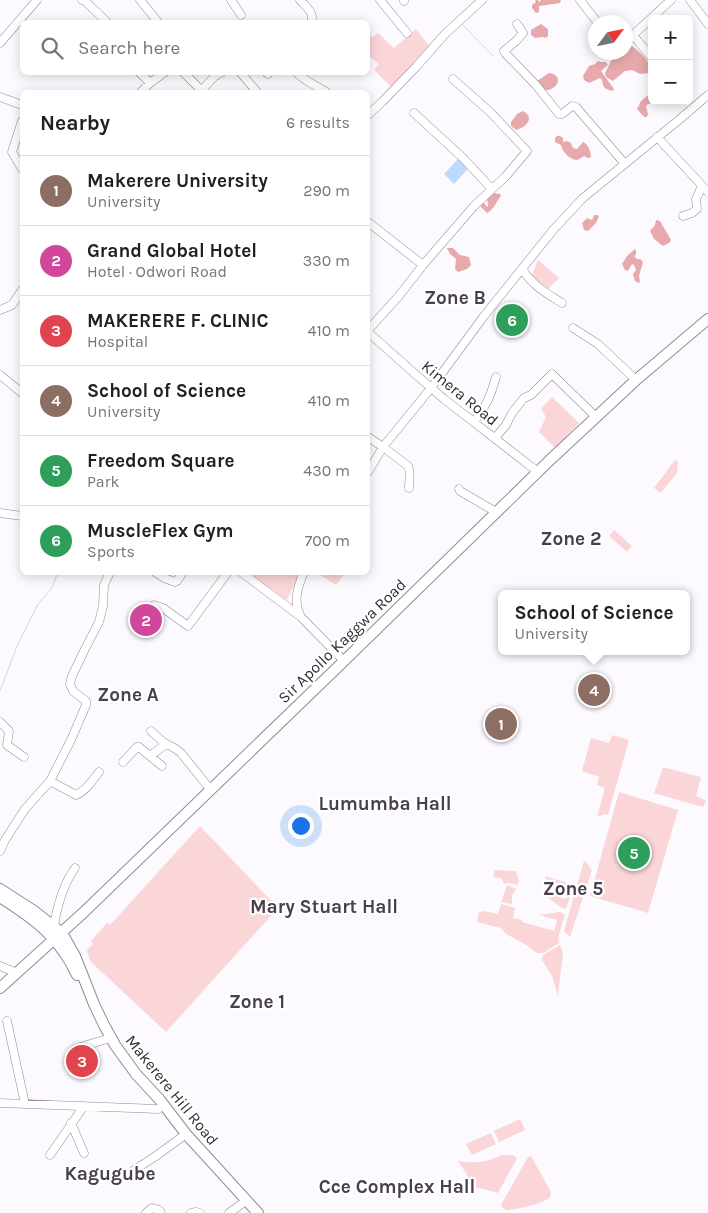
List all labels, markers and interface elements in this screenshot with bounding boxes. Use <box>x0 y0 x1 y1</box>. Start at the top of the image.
north arrow <box>588 15 633 60</box>
map controls <box>648 15 693 105</box>
button: + <box>648 15 693 60</box>
search box <box>20 20 370 75</box>
icon: search <box>38 34 66 62</box>
text: Search here <box>78 37 180 59</box>
button: − <box>648 60 693 105</box>
text: Nearby <box>40 111 110 135</box>
text: 6 results <box>286 113 350 132</box>
text: Makerere University <box>87 170 268 192</box>
text: 1 <box>53 181 59 200</box>
text: 290 m <box>303 181 350 200</box>
text: University <box>87 192 161 211</box>
text: Grand Global Hotel <box>87 240 257 262</box>
text: 2 <box>51 251 61 270</box>
text: 330 m <box>303 251 350 270</box>
text: Hotel · Odwori Road <box>87 262 227 281</box>
district label: Zone B <box>424 287 486 309</box>
pin: 6 <box>496 301 528 339</box>
text: MAKERERE F. CLINIC <box>87 310 269 332</box>
text: 3 <box>51 321 61 340</box>
text: 410 m <box>308 321 350 340</box>
text: Hospital <box>87 332 148 351</box>
street label: Kimera Road <box>418 356 502 430</box>
text: School of Science <box>87 380 246 402</box>
text: 4 <box>51 391 61 410</box>
text: 410 m <box>308 391 350 410</box>
text: University <box>87 402 161 421</box>
text: Freedom Square <box>87 450 235 472</box>
text: 5 <box>51 461 61 480</box>
text: 430 m <box>303 461 350 480</box>
text: Park <box>87 472 119 491</box>
text: MuscleFlex Gym <box>87 520 234 542</box>
district label: Zone 2 <box>541 528 601 550</box>
text: 6 <box>51 531 61 550</box>
text: 700 m <box>305 531 350 550</box>
text: Sports <box>87 542 135 561</box>
street label: Sir Apollo Kaggwa Road <box>274 575 410 707</box>
popup <box>498 590 690 655</box>
pin: 2 <box>130 601 162 639</box>
text: School of Science <box>514 602 674 624</box>
text: University <box>514 624 588 643</box>
pin: 4 <box>578 671 610 709</box>
district label: Zone A <box>97 684 159 706</box>
pin: 1 <box>485 705 517 743</box>
district label: Lumumba Hall <box>319 793 451 815</box>
your location <box>288 813 314 839</box>
pin: 5 <box>618 834 650 872</box>
district label: Zone 5 <box>543 878 603 900</box>
district label: Mary Stuart Hall <box>250 896 398 918</box>
district label: Zone 1 <box>229 991 285 1013</box>
street label: Makerere Hill Road <box>122 1031 222 1149</box>
pin: 3 <box>66 1042 98 1080</box>
district label: Kagugube <box>64 1163 156 1185</box>
district label: Cce Complex Hall <box>319 1176 475 1198</box>

